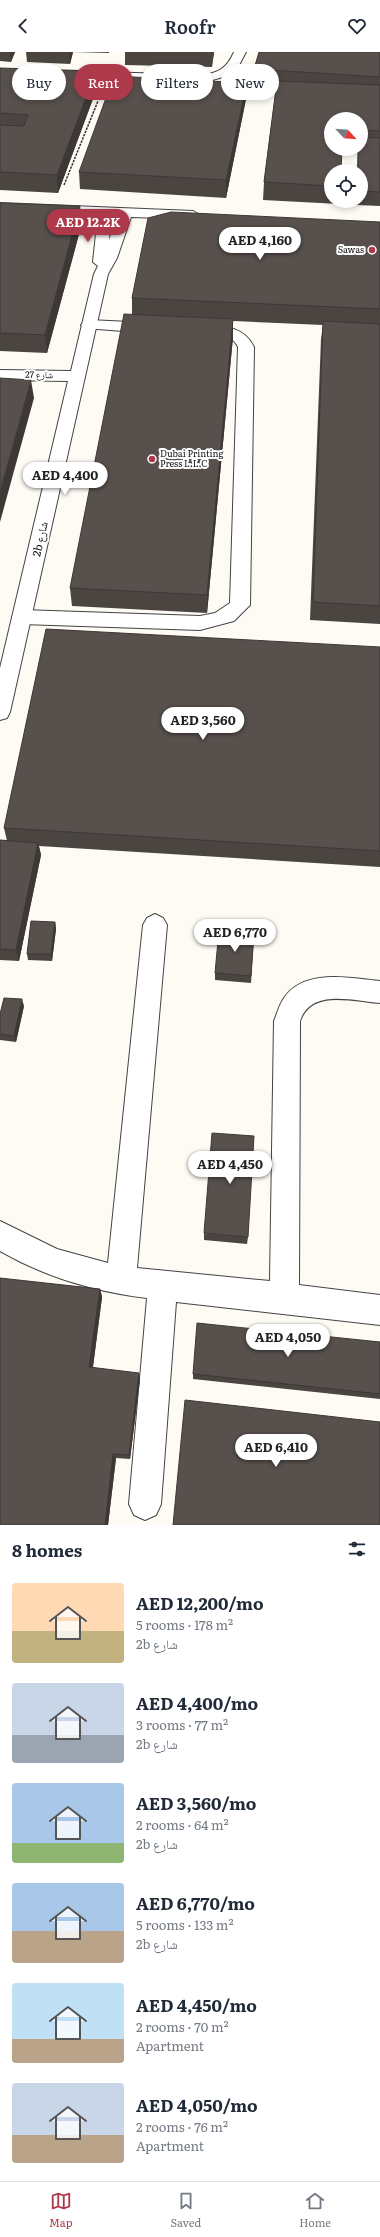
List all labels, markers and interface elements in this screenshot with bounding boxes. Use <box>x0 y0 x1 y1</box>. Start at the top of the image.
text: Roofr <box>164 13 216 40</box>
icon: back <box>12 15 34 37</box>
icon: heart <box>346 15 368 37</box>
chip: Buy <box>12 64 66 100</box>
chip: Rent <box>74 64 133 100</box>
chip: Filters <box>141 64 213 100</box>
chip: New <box>221 64 279 100</box>
north arrow <box>324 112 368 156</box>
map controls <box>324 112 368 208</box>
button: locate <box>324 164 368 208</box>
pin: AED 12.2K <box>42 209 134 243</box>
text: AED 12.2K <box>55 212 121 231</box>
pin: AED 4,160 <box>214 227 306 261</box>
text: AED 4,160 <box>228 230 292 249</box>
place label: Sawas <box>338 242 364 256</box>
marker: Sawas <box>367 245 377 255</box>
street label: شارع 27 <box>25 367 53 381</box>
place label: Dubai Printing Press L.L.C <box>160 446 224 470</box>
marker: Dubai Printing Press L.L.C <box>147 454 157 464</box>
pin: AED 4,400 <box>19 462 111 496</box>
text: AED 4,400 <box>32 465 98 484</box>
street label: 2b شارع <box>27 520 51 558</box>
pin: AED 3,560 <box>157 707 249 741</box>
text: AED 3,560 <box>170 710 236 729</box>
pin: AED 6,770 <box>189 919 281 953</box>
text: AED 6,770 <box>203 922 267 941</box>
pin: AED 4,450 <box>184 1151 276 1185</box>
text: AED 4,450 <box>197 1154 263 1173</box>
pin: AED 4,050 <box>242 1324 334 1358</box>
text: AED 4,050 <box>255 1327 321 1346</box>
pin: AED 6,410 <box>230 1434 322 1468</box>
text: AED 6,410 <box>244 1437 308 1456</box>
text: 8 homes <box>12 1537 82 1562</box>
icon: filters <box>346 1538 368 1560</box>
text: AED 12,200/mo <box>136 1590 264 1615</box>
icon: home <box>44 1599 92 1647</box>
text: 5 rooms · 178 m² <box>136 1615 233 1634</box>
text: 2b شارع <box>136 1634 178 1653</box>
text: AED 4,400/mo <box>136 1690 258 1715</box>
icon: home <box>44 1699 92 1747</box>
text: 3 rooms · 77 m² <box>136 1715 228 1734</box>
text: 2b شارع <box>136 1734 178 1753</box>
text: AED 3,560/mo <box>136 1790 256 1815</box>
icon: home <box>44 1799 92 1847</box>
text: 2 rooms · 64 m² <box>136 1815 229 1834</box>
text: 2b شارع <box>136 1834 178 1853</box>
text: AED 6,770/mo <box>136 1890 255 1915</box>
icon: home <box>44 1899 92 1947</box>
text: 5 rooms · 133 m² <box>136 1915 234 1934</box>
text: 2b شارع <box>136 1934 178 1953</box>
text: AED 4,450/mo <box>136 1992 257 2017</box>
icon: home <box>44 1999 92 2047</box>
text: 2 rooms · 70 m² <box>136 2017 229 2036</box>
text: Apartment <box>136 2036 204 2055</box>
text: AED 4,050/mo <box>136 2092 258 2117</box>
icon: home <box>44 2099 92 2147</box>
text: 2 rooms · 76 m² <box>136 2117 228 2136</box>
text: Apartment <box>136 2136 204 2155</box>
tab: Map <box>49 2190 72 2230</box>
tab: Saved <box>170 2190 201 2230</box>
tab: Home <box>299 2190 331 2230</box>

